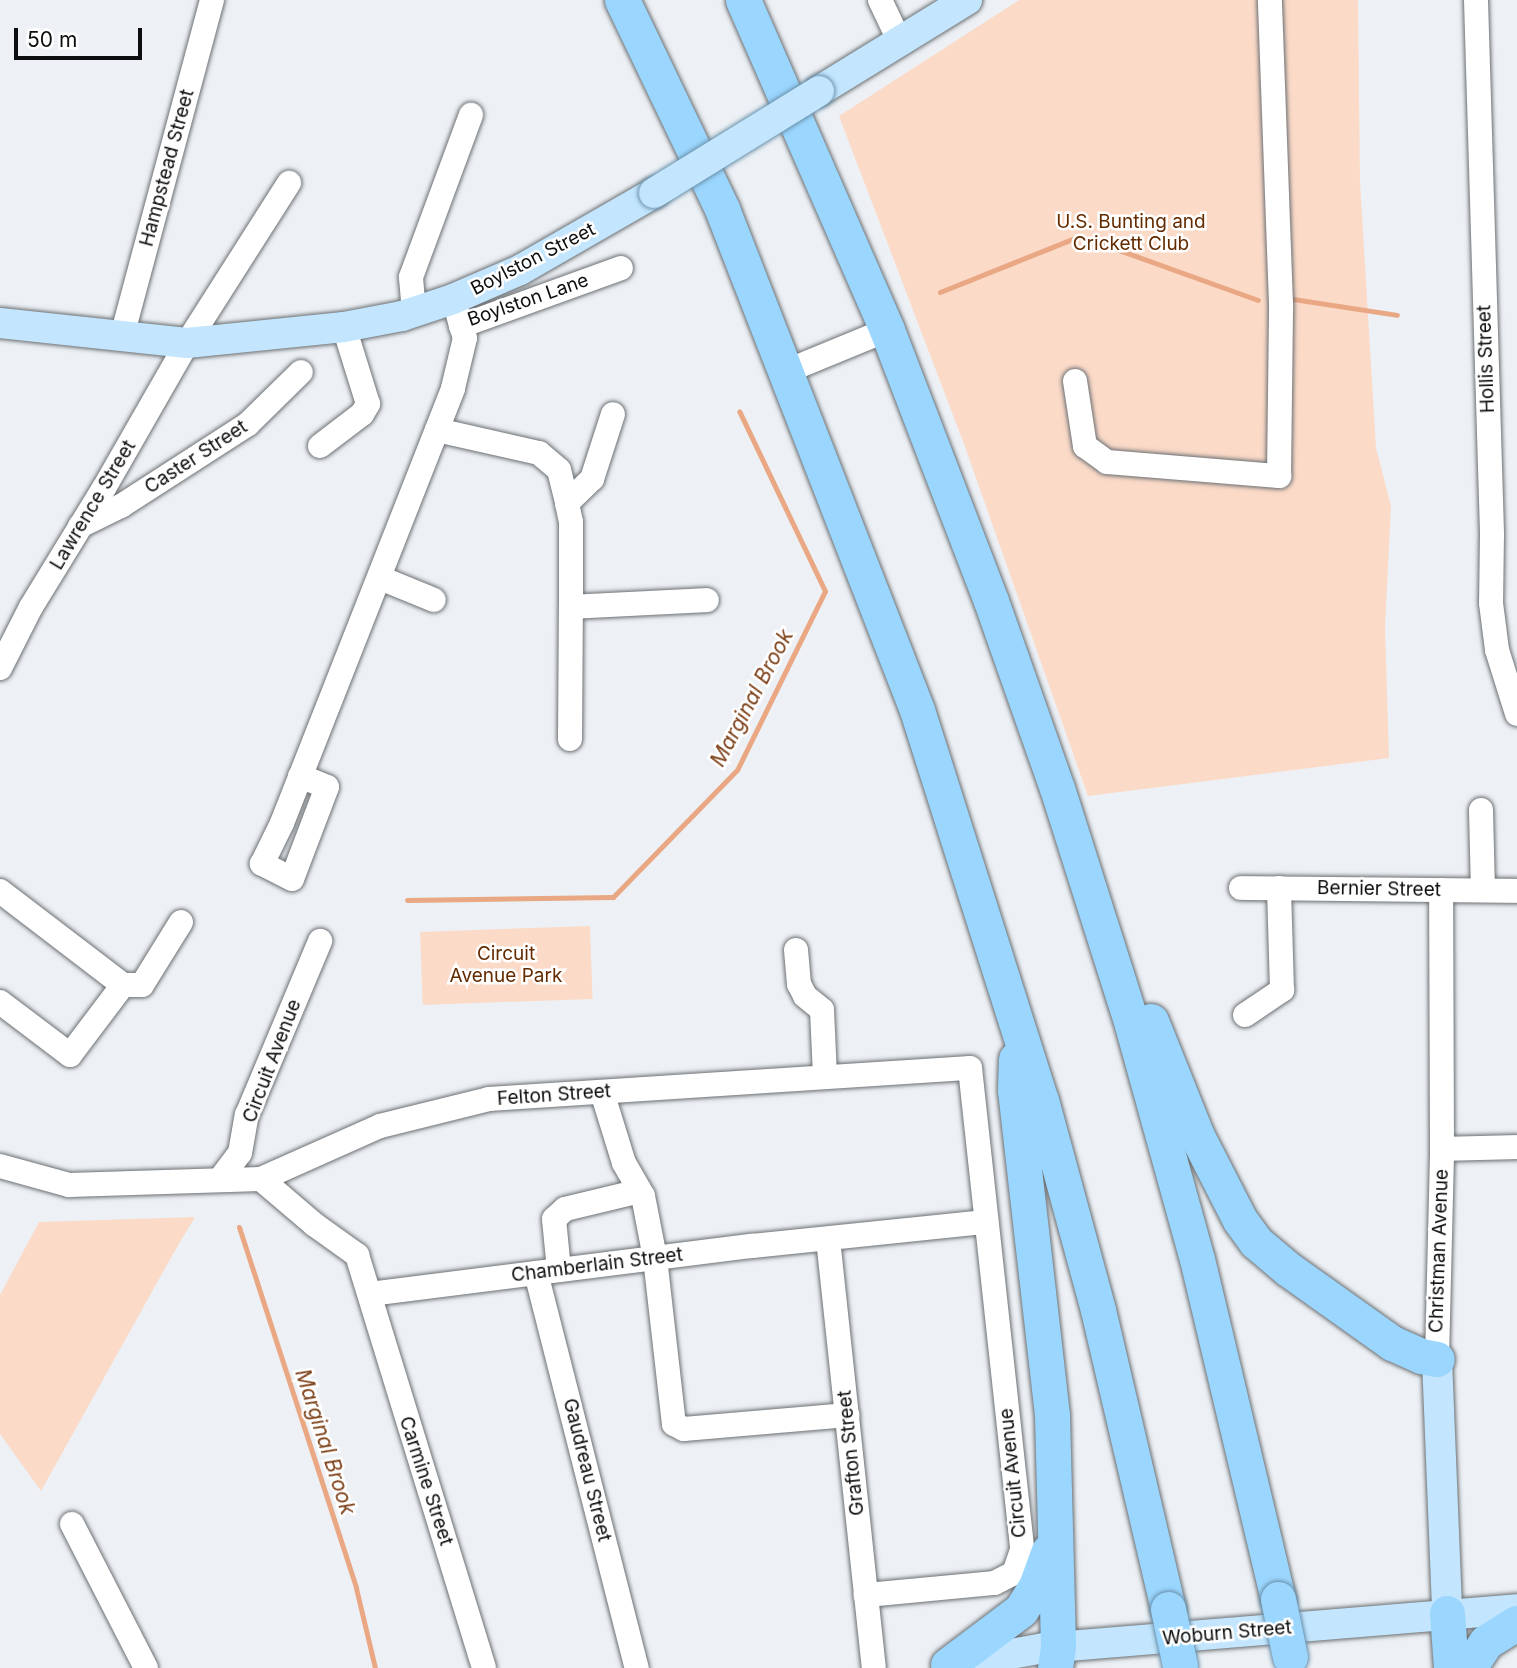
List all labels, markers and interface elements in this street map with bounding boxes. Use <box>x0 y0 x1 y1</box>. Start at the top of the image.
scale bar <box>18 14 145 58</box>
text: 50 m <box>27 27 77 52</box>
street label: Hampstead Street <box>135 87 199 249</box>
park label: U.S. Bunting and Crickett Club <box>1056 211 1206 255</box>
street label: Boylston Street <box>467 218 599 300</box>
street label: Boylston Lane <box>464 269 592 331</box>
street label: Hollis Street <box>1473 304 1499 414</box>
street label: Caster Street <box>140 415 252 499</box>
street label: Lawrence Street <box>45 436 141 574</box>
water label: Marginal Brook <box>705 625 799 771</box>
street label: Bernier Street <box>1317 877 1441 901</box>
park label: Circuit Avenue Park <box>450 943 562 987</box>
street label: Circuit Avenue <box>238 996 306 1126</box>
street label: Felton Street <box>496 1080 612 1110</box>
street label: Christman Avenue <box>1425 1169 1453 1333</box>
street label: Chamberlain Street <box>510 1243 684 1287</box>
water label: Marginal Brook <box>290 1366 360 1518</box>
street label: Grafton Street <box>833 1389 869 1517</box>
street label: Gaudreau Street <box>558 1396 616 1544</box>
street label: Circuit Avenue <box>995 1407 1031 1539</box>
street label: Carmine Street <box>394 1414 458 1548</box>
street label: Woburn Street <box>1161 1616 1293 1650</box>

